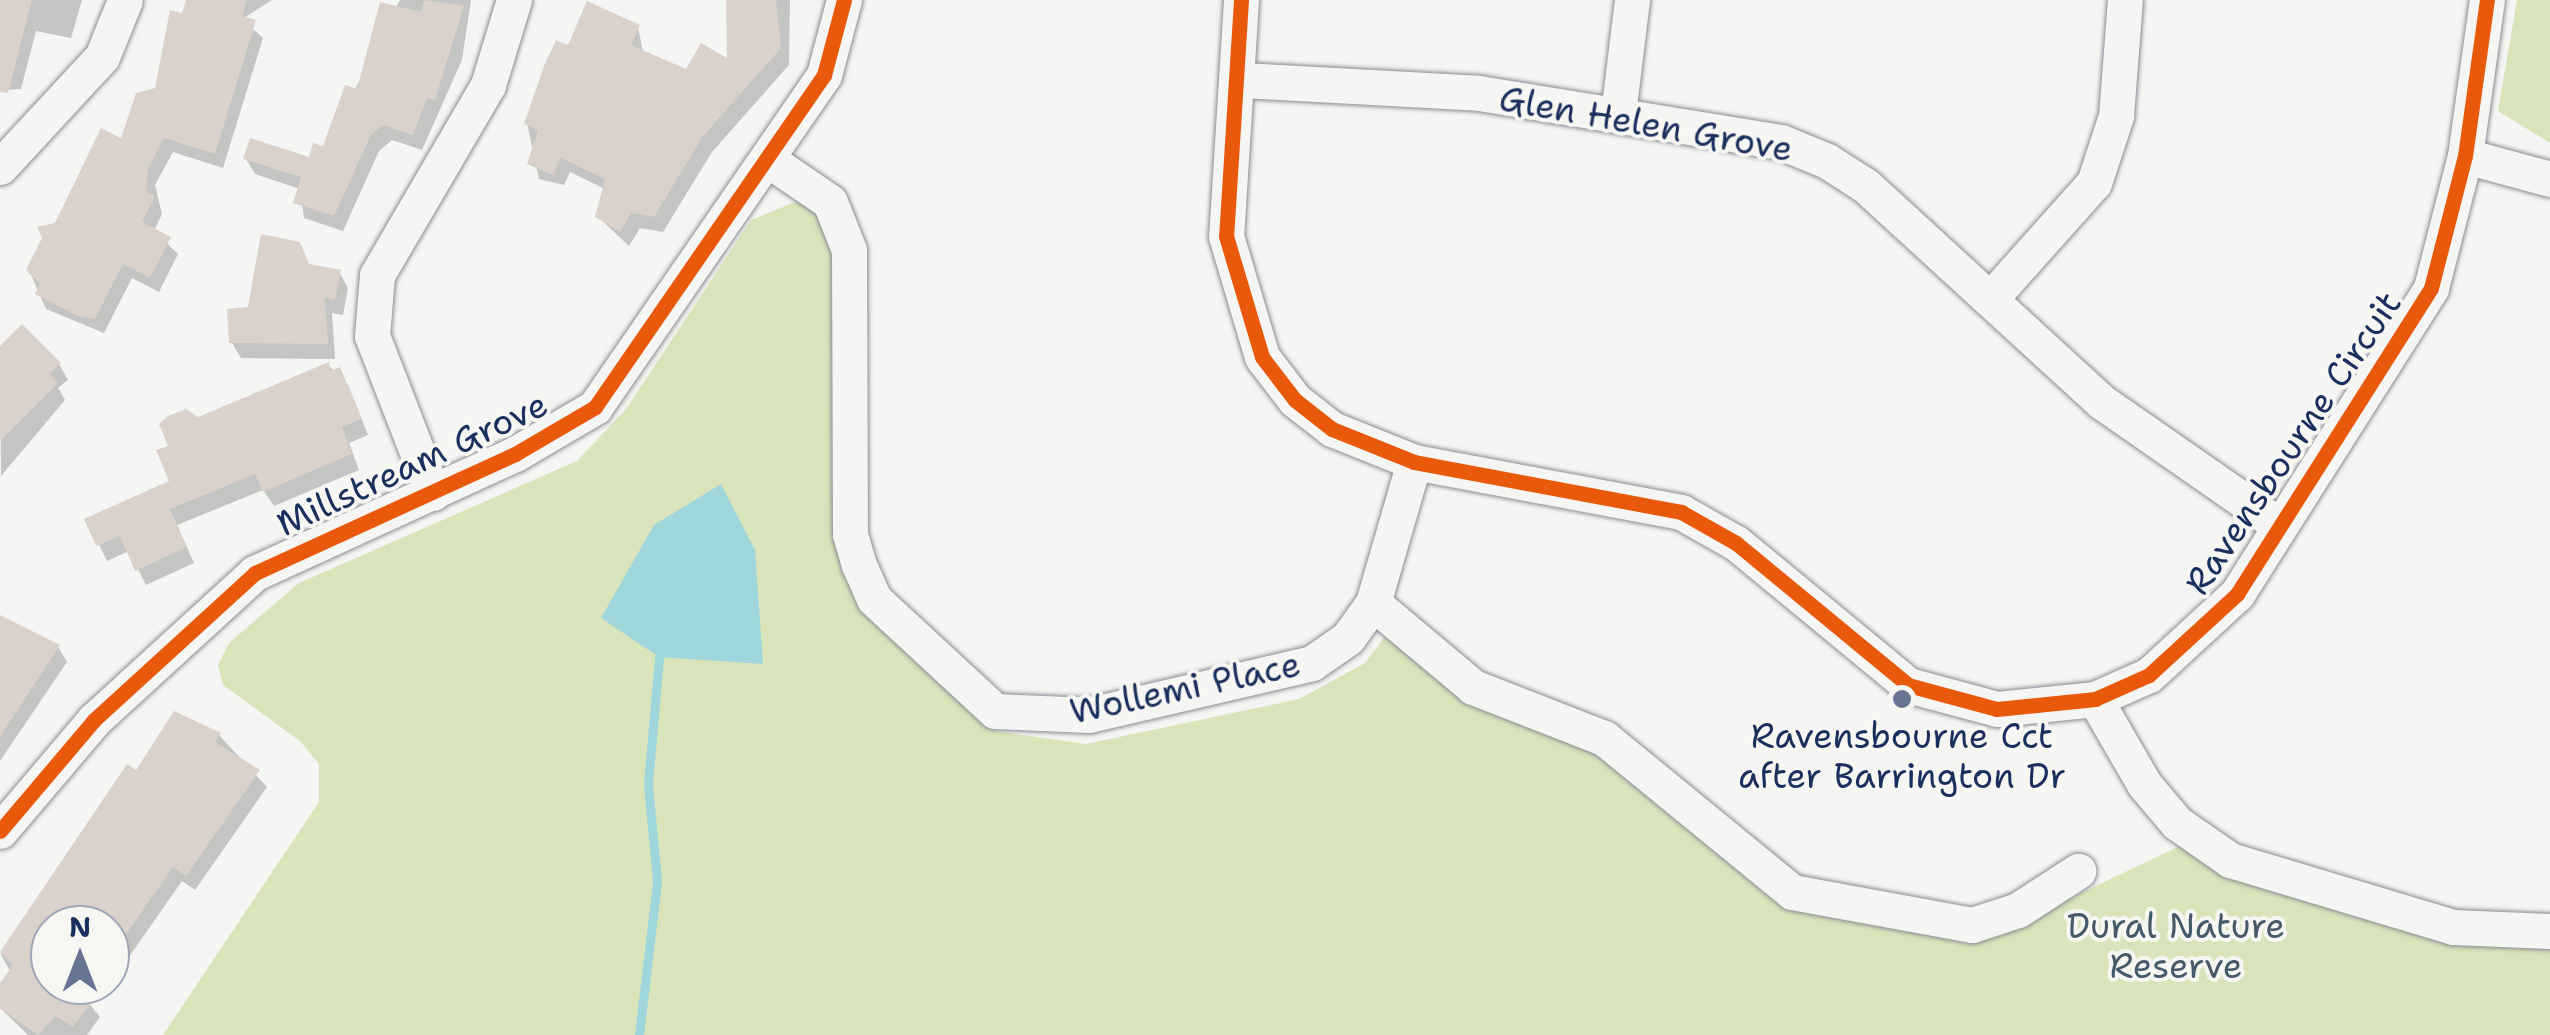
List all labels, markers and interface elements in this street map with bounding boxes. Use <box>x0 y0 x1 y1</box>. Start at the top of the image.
street label: Glen Helen Grove <box>1496 78 1796 170</box>
street label: Ravensbourne Circuit <box>2176 284 2410 602</box>
street label: Millstream Grove <box>270 383 554 545</box>
street label: Wollemi Place <box>1066 643 1304 733</box>
marker: Ravensbourne Cct after Barrington Dr <box>1891 688 1913 710</box>
place label: Ravensbourne Cct after Barrington Dr <box>1738 715 2066 797</box>
north arrow <box>30 905 130 1005</box>
park label: Dural Nature Reserve <box>2067 905 2285 987</box>
text: N <box>69 908 91 946</box>

